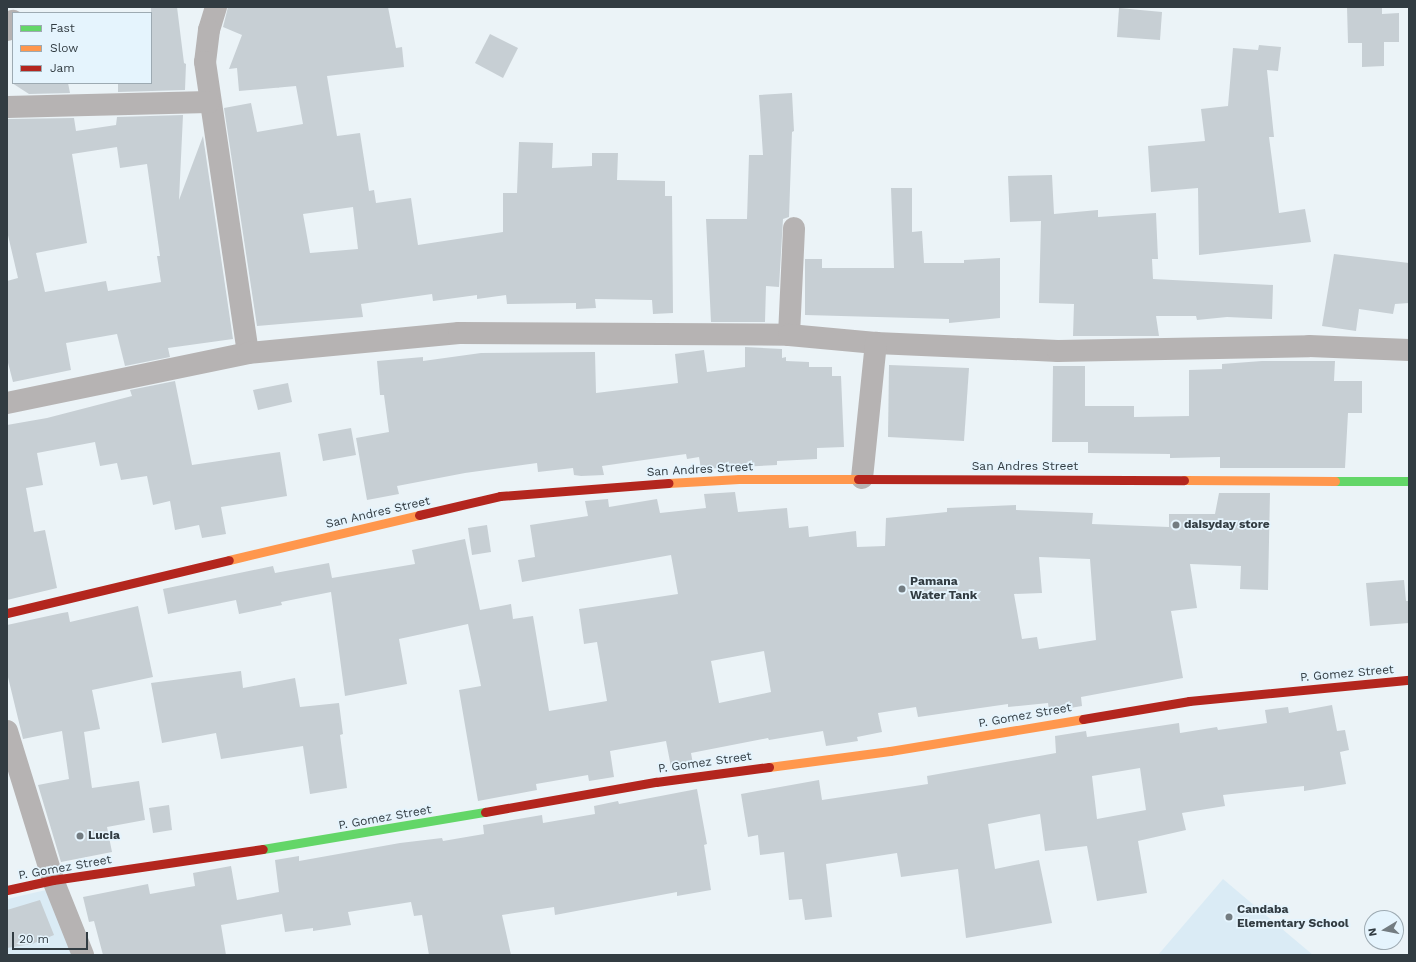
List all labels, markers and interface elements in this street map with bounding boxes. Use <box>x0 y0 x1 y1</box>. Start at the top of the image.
legend <box>12 12 152 84</box>
text: Fast <box>50 21 75 35</box>
text: Slow <box>50 41 78 55</box>
text: Jam <box>50 61 75 75</box>
street label: San Andres Street <box>646 460 754 480</box>
street label: San Andres Street <box>972 460 1078 474</box>
street label: San Andres Street <box>324 494 432 532</box>
place label: daisyday store <box>1184 518 1270 532</box>
marker: daisyday store <box>1171 520 1181 530</box>
place label: Pamana Water Tank <box>910 575 978 603</box>
marker: Pamana Water Tank <box>897 584 907 594</box>
street label: P. Gomez Street <box>1300 663 1394 685</box>
street label: P. Gomez Street <box>977 701 1073 731</box>
street label: P. Gomez Street <box>657 749 753 777</box>
street label: P. Gomez Street <box>337 803 433 833</box>
place label: Lucia <box>88 829 120 843</box>
marker: Lucia <box>75 831 85 841</box>
street label: P. Gomez Street <box>17 853 113 883</box>
place label: Candaba Elementary School <box>1237 903 1349 931</box>
north arrow <box>1364 910 1404 950</box>
marker: Candaba Elementary School <box>1224 912 1234 922</box>
scale bar <box>14 924 90 950</box>
text: N <box>1366 927 1380 937</box>
text: 20 m <box>19 932 49 946</box>

